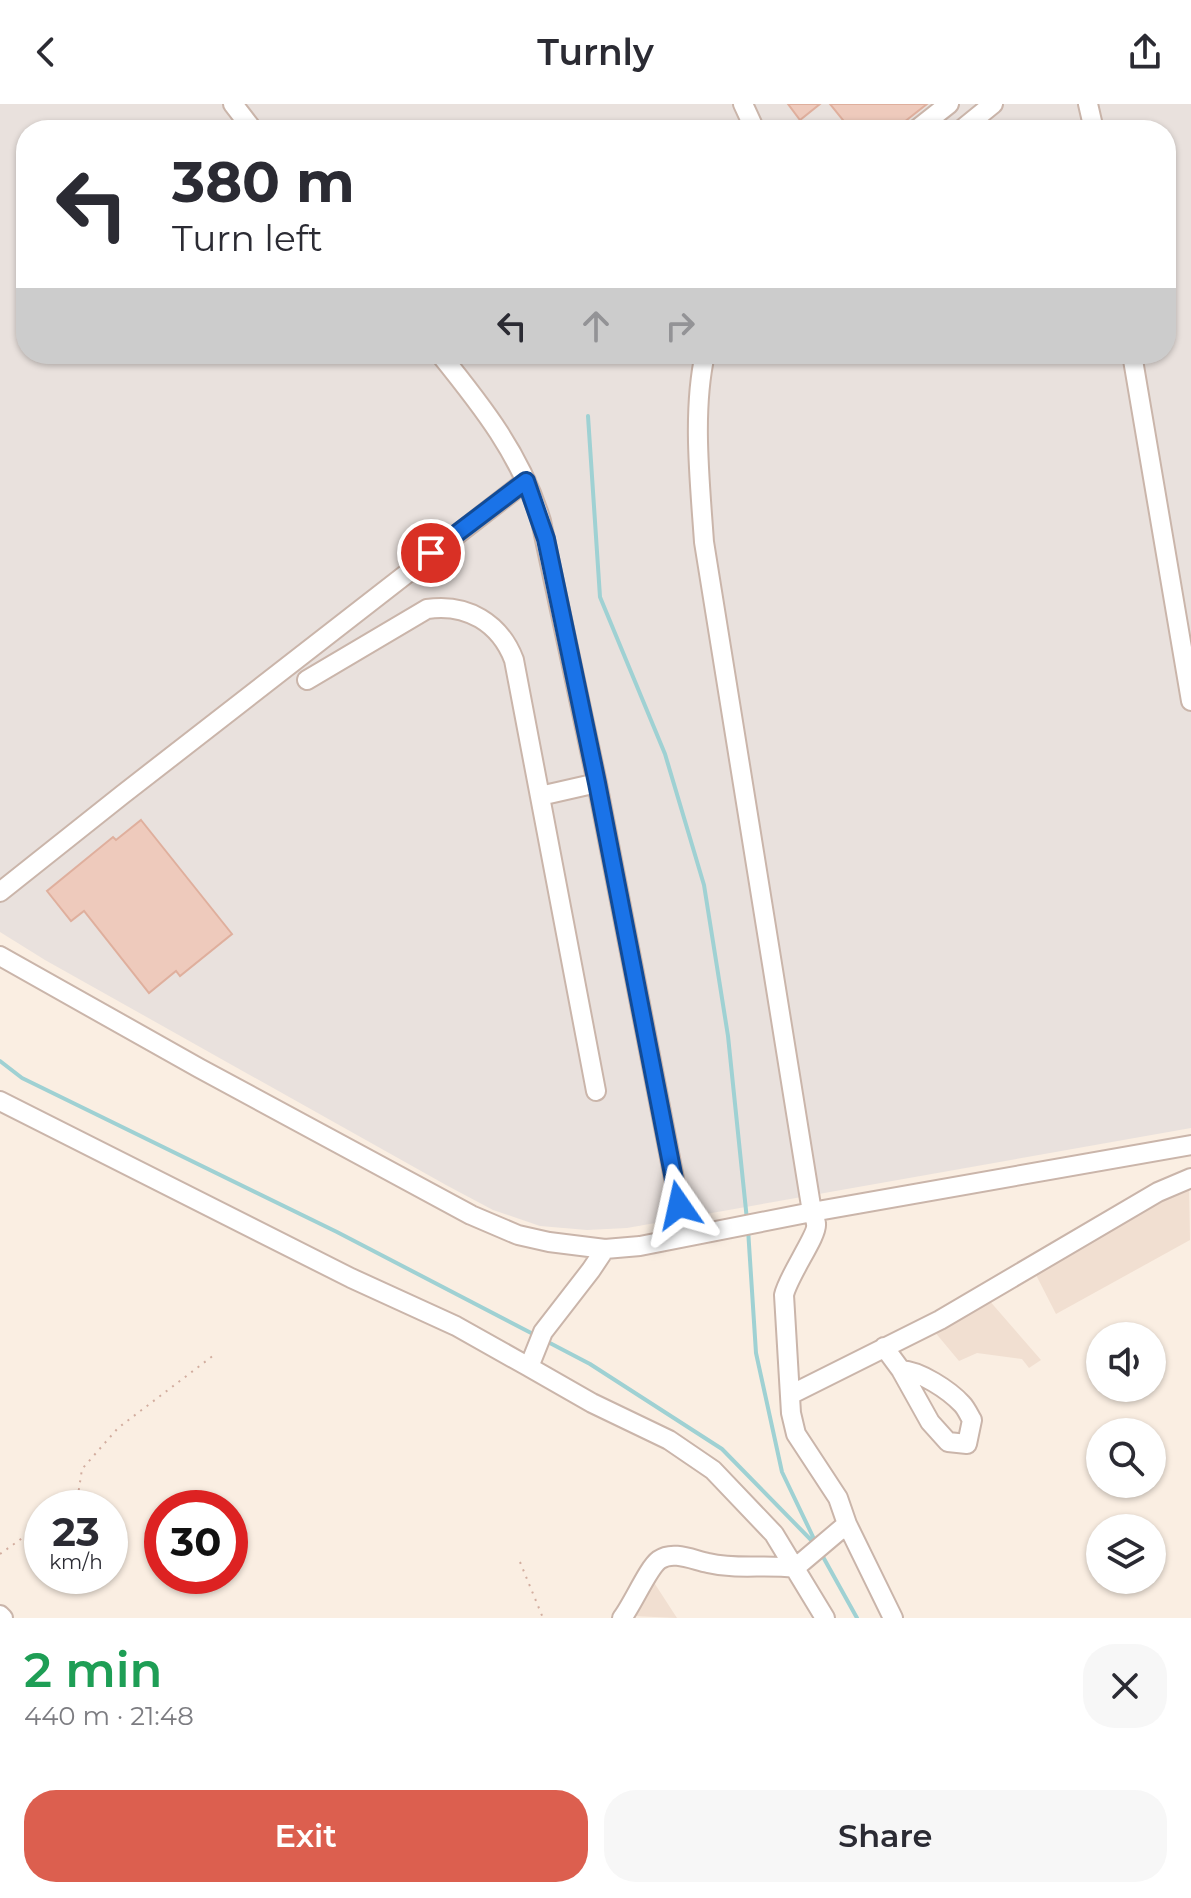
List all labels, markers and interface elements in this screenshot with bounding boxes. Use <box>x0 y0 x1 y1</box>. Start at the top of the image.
icon: back <box>24 30 68 74</box>
text: Turnly <box>537 30 654 74</box>
icon: share <box>1123 30 1167 74</box>
text: 380 m <box>172 148 355 216</box>
icon: left <box>40 152 144 256</box>
text: Turn left <box>172 216 323 260</box>
icon: left <box>490 304 534 348</box>
icon: ahead <box>574 304 618 348</box>
icon: right <box>658 304 702 348</box>
pin <box>397 519 465 587</box>
icon: arrive <box>409 531 453 575</box>
position arrow <box>637 1163 721 1247</box>
map controls <box>1086 1322 1166 1594</box>
button: sound <box>1086 1322 1166 1402</box>
button: search <box>1086 1418 1166 1498</box>
speed limit sign: 30 <box>144 1490 248 1594</box>
text: 23 <box>52 1507 100 1556</box>
button: layers <box>1086 1514 1166 1594</box>
text: km/h <box>49 1550 103 1574</box>
text: 2 min <box>24 1641 162 1699</box>
button: close <box>1083 1644 1167 1728</box>
text: 440 m · 21:48 <box>24 1700 194 1732</box>
button: Exit <box>24 1790 588 1882</box>
button: Share <box>604 1790 1167 1882</box>

